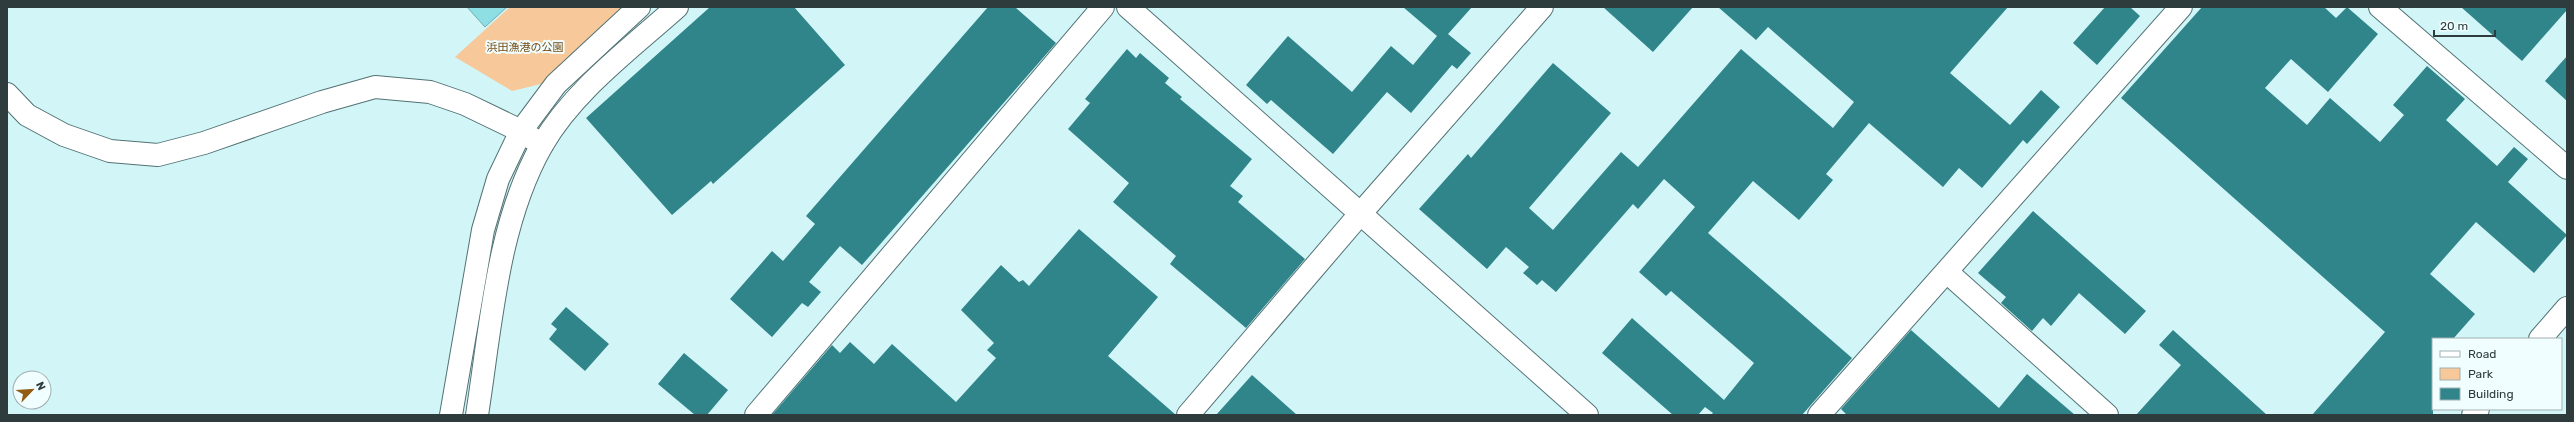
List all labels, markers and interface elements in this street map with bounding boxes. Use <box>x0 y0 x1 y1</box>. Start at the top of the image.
scale bar <box>2434 12 2495 38</box>
text: 20 m <box>2440 19 2468 33</box>
park label: 浜田漁港の公園 <box>487 41 564 54</box>
legend <box>2432 338 2562 410</box>
text: Road <box>2468 347 2496 361</box>
text: Park <box>2468 367 2494 381</box>
north arrow <box>12 370 52 410</box>
text: N <box>33 380 48 392</box>
text: Building <box>2468 387 2514 401</box>

